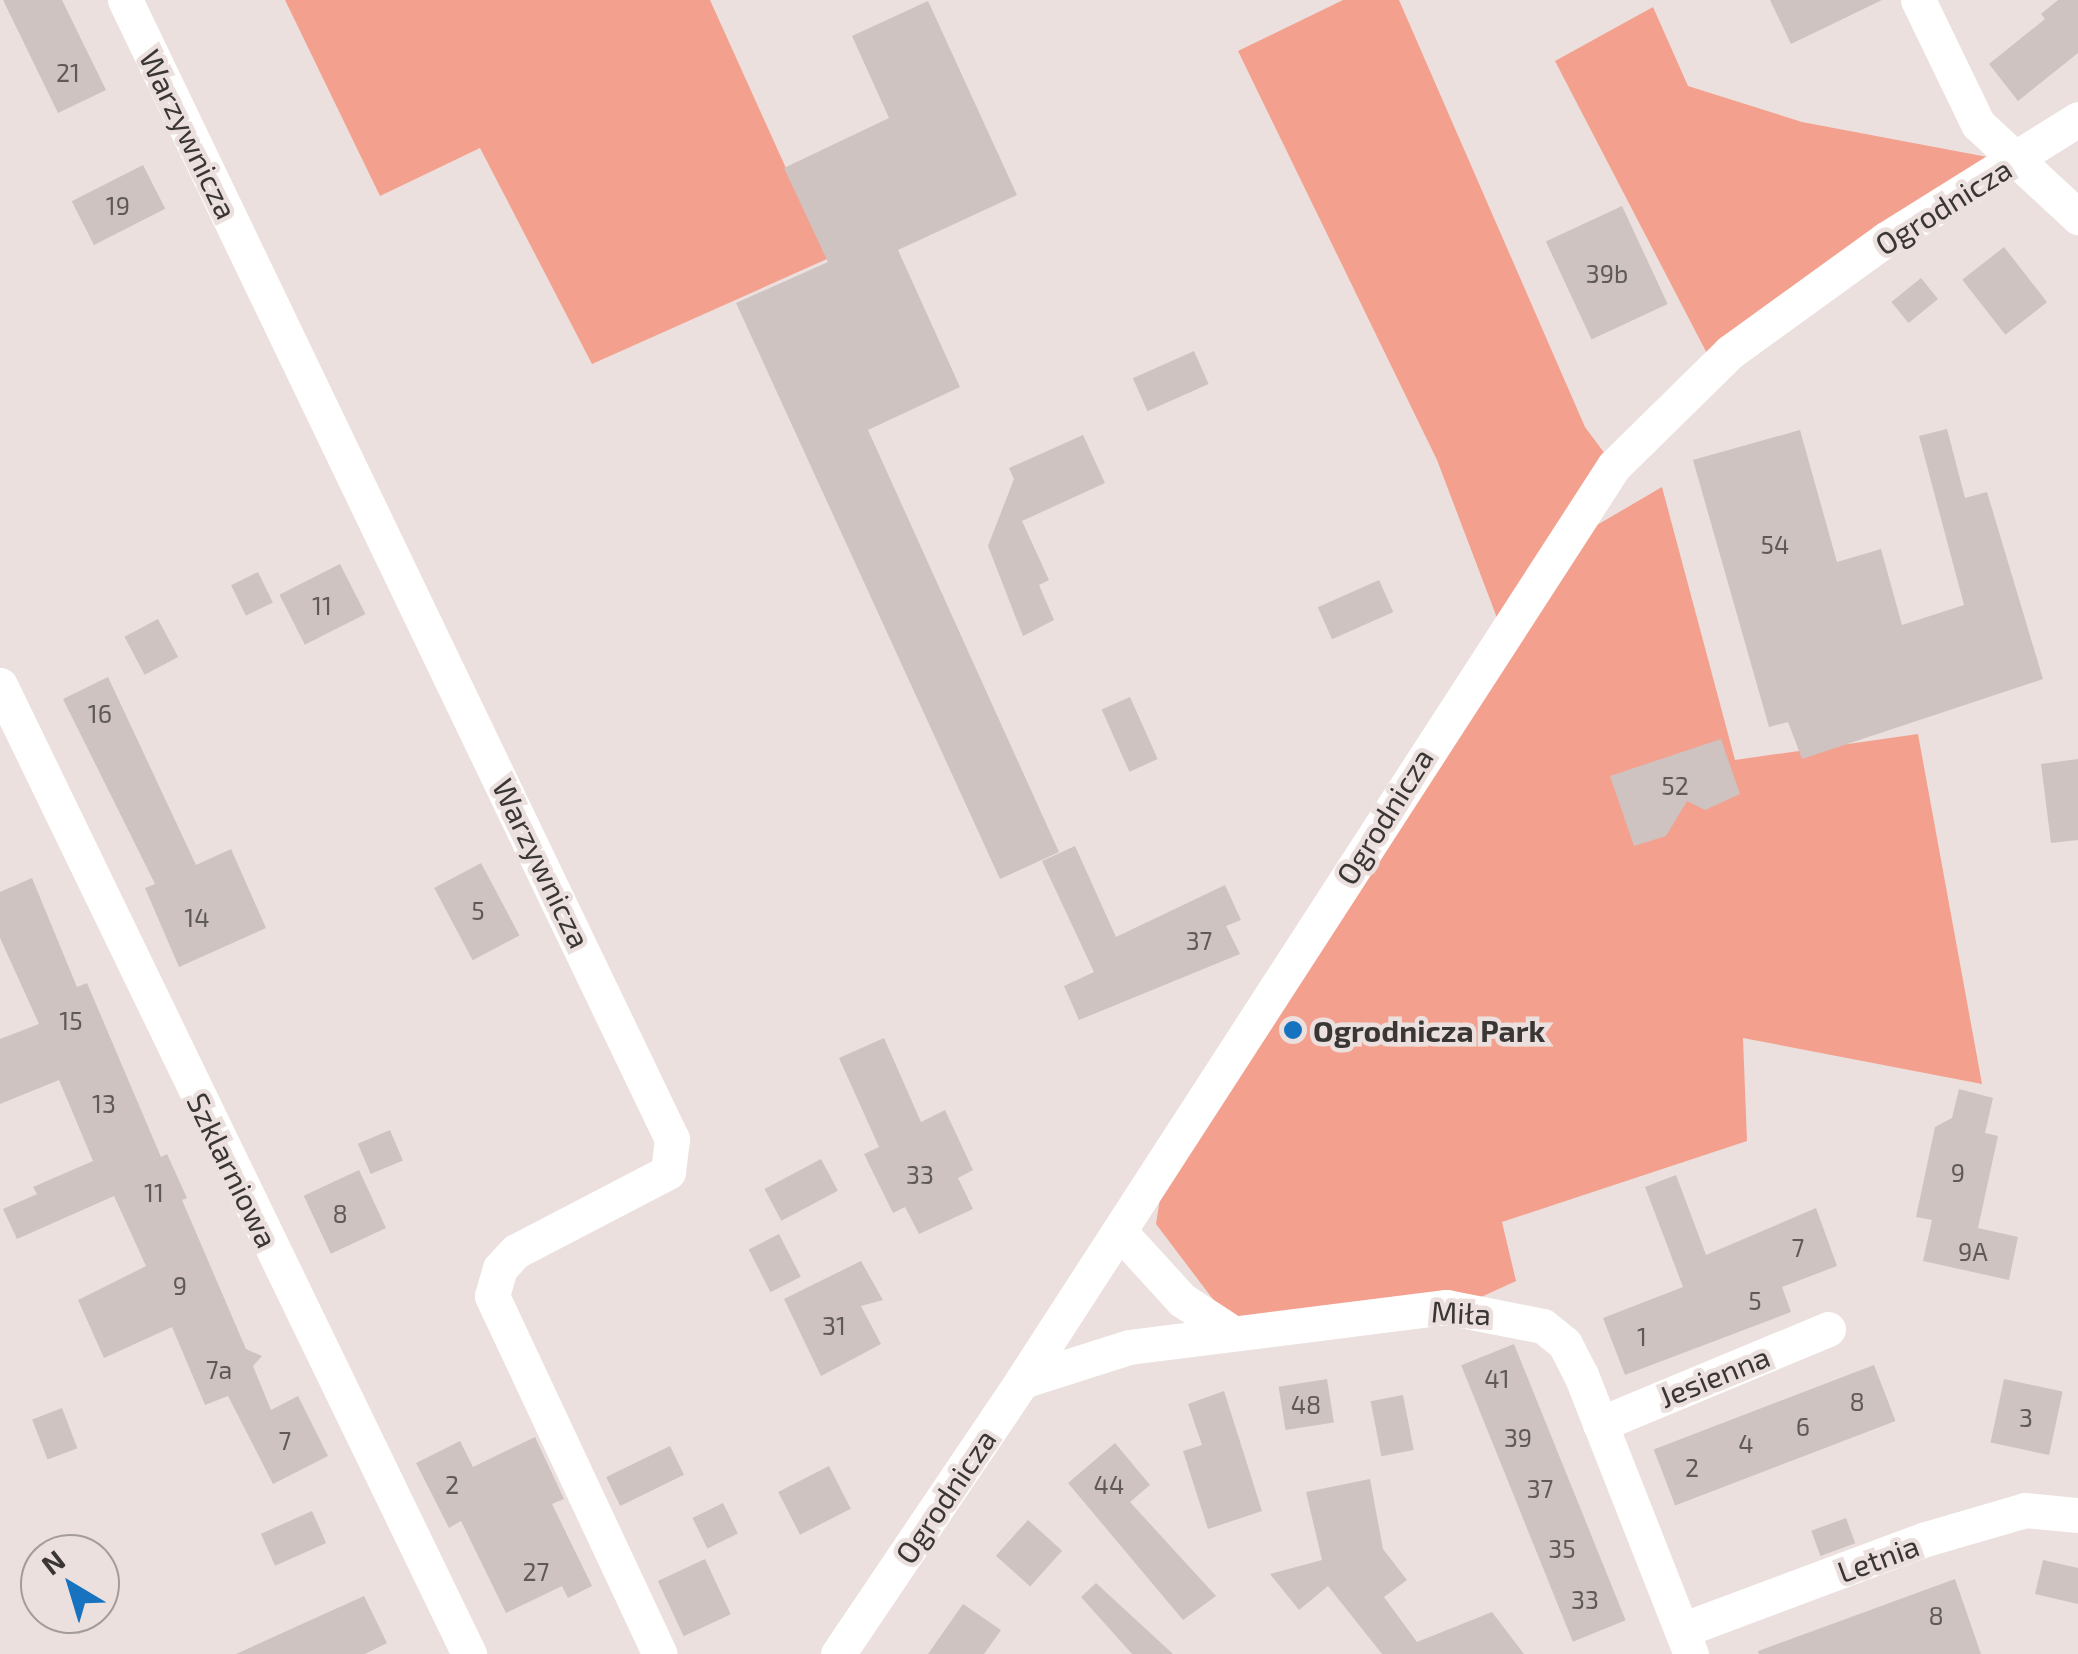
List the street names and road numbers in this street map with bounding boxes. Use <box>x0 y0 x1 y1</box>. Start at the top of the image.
street label: Warzywnicza <box>133 44 245 224</box>
street label: Ogrodnicza <box>1868 150 2018 262</box>
street label: Ogrodnicza <box>1328 741 1440 891</box>
street label: Warzywnicza <box>486 773 598 953</box>
street label: Szklarniowa <box>180 1087 286 1253</box>
street label: Miła <box>1430 1292 1492 1332</box>
street label: Jesienna <box>1653 1338 1775 1414</box>
street label: Ogrodnicza <box>887 1422 1003 1570</box>
street label: Letnia <box>1832 1527 1924 1589</box>

